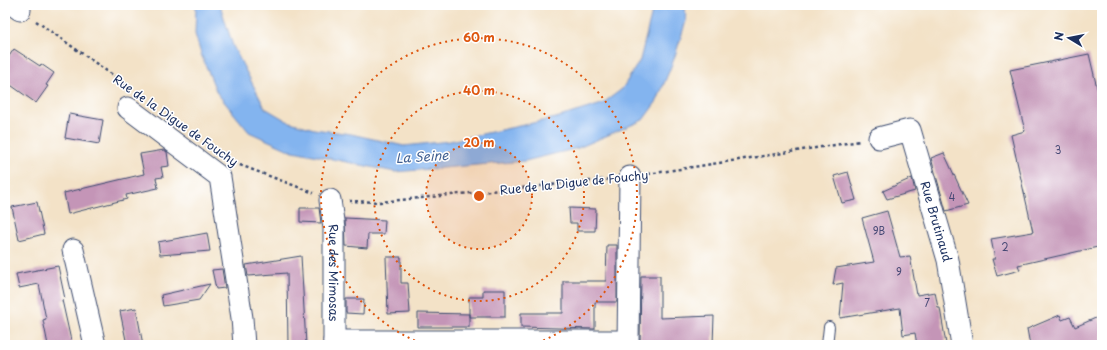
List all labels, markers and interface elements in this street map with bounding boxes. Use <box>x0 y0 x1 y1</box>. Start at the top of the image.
north arrow <box>1049 18 1089 58</box>
text: 60 m <box>463 28 495 46</box>
text: N <box>1050 30 1068 42</box>
street label: Rue de la Digue de Fouchy <box>110 70 242 170</box>
text: 40 m <box>463 81 495 99</box>
text: 20 m <box>463 133 495 151</box>
house number: 3 <box>1055 142 1061 157</box>
water label: La Seine <box>395 145 450 167</box>
street label: Rue de la Digue de Fouchy <box>499 165 649 199</box>
street label: Rue Brutinaud <box>916 179 957 264</box>
centre of rings <box>472 189 486 203</box>
house number: 4 <box>949 189 956 204</box>
street label: Rue des Mimosas <box>325 223 343 322</box>
house number: 9B <box>873 223 886 238</box>
house number: 2 <box>1001 239 1009 254</box>
house number: 9 <box>896 264 902 279</box>
house number: 7 <box>924 295 930 310</box>

